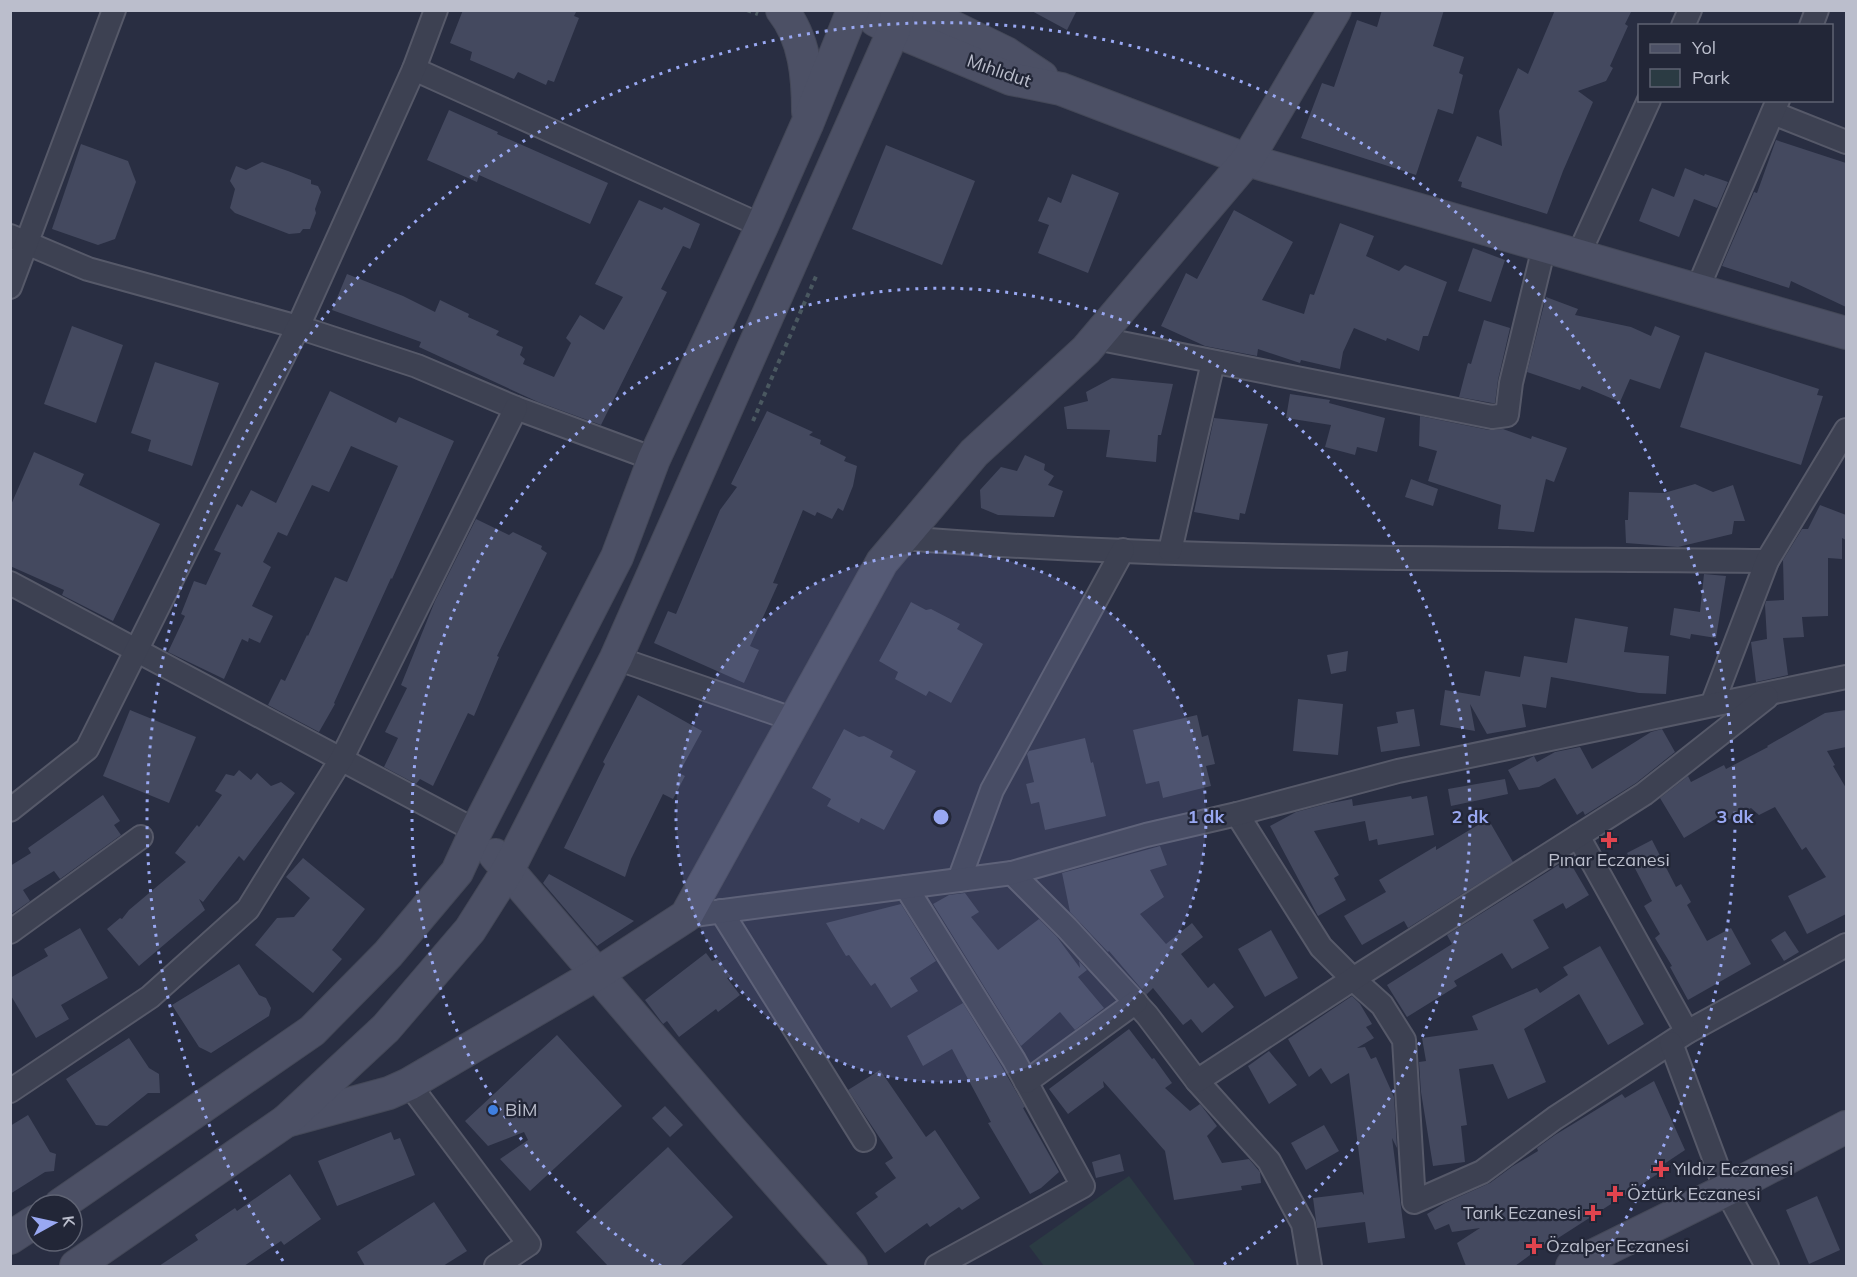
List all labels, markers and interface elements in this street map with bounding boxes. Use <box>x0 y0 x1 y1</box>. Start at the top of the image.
legend <box>1638 24 1833 102</box>
text: Yol <box>1691 36 1716 59</box>
street label: Mıhlıdut <box>964 49 1034 92</box>
text: Park <box>1692 66 1731 89</box>
text: 1 dk <box>1188 805 1225 828</box>
text: 2 dk <box>1452 805 1489 828</box>
text: 3 dk <box>1717 805 1754 828</box>
centre of rings <box>931 807 951 827</box>
marker: Pınar Eczanesi <box>1602 833 1616 847</box>
place label: Pınar Eczanesi <box>1548 848 1670 871</box>
place label: BİM <box>505 1098 537 1121</box>
marker: BİM <box>486 1103 500 1117</box>
place label: Yıldız Eczanesi <box>1672 1157 1793 1180</box>
marker: Yıldız Eczanesi <box>1654 1162 1668 1176</box>
place label: Öztürk Eczanesi <box>1627 1182 1760 1205</box>
marker: Öztürk Eczanesi <box>1608 1187 1622 1201</box>
north arrow <box>24 1193 84 1253</box>
place label: Tarık Eczanesi <box>1463 1201 1581 1224</box>
marker: Tarık Eczanesi <box>1586 1206 1600 1220</box>
text: K <box>58 1214 80 1229</box>
place label: Özalper Eczanesi <box>1546 1234 1689 1257</box>
marker: Özalper Eczanesi <box>1527 1239 1541 1253</box>

